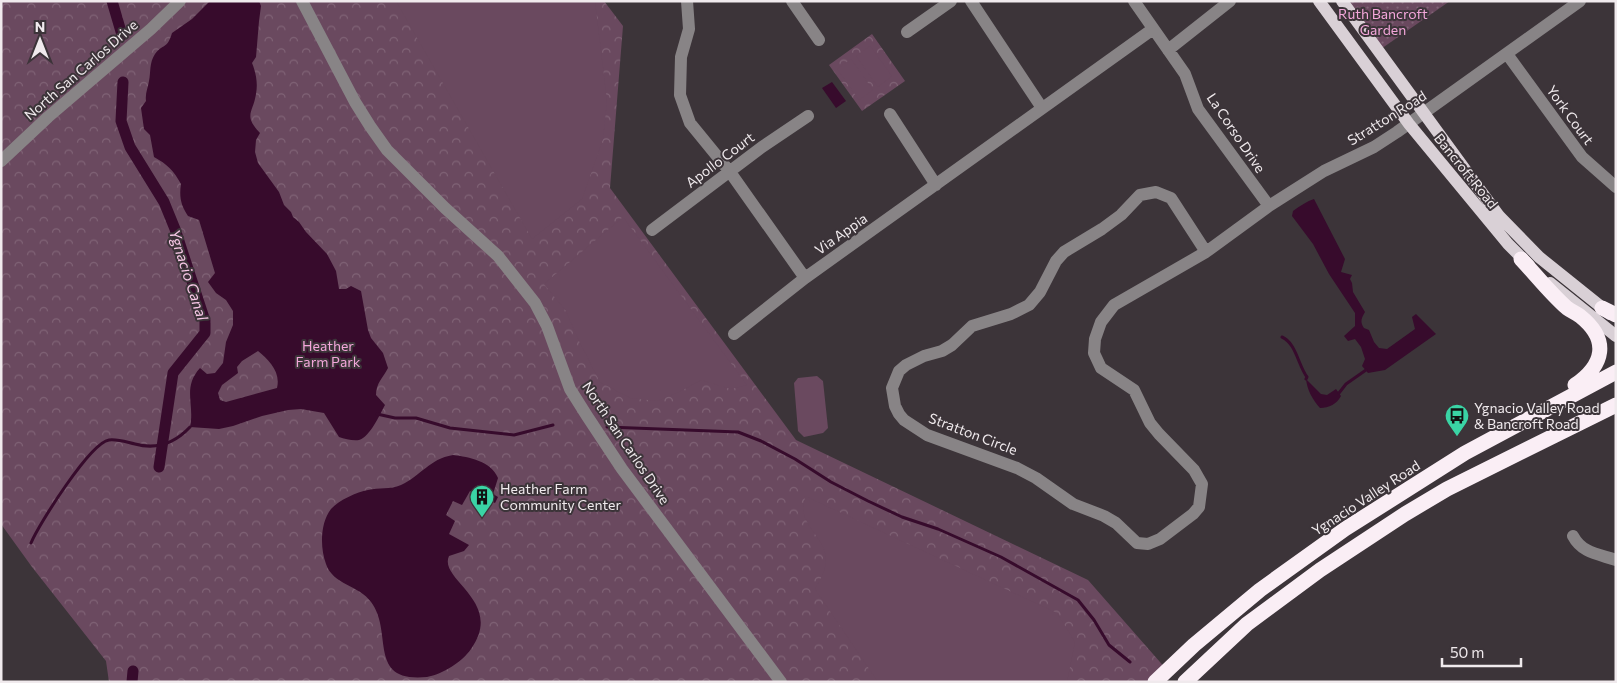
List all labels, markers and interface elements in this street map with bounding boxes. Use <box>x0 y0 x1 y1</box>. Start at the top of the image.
park label: Ruth Bancroft Garden <box>1338 5 1428 38</box>
north arrow <box>15 15 65 65</box>
street label: North San Carlos Drive <box>21 16 141 124</box>
street label: York Court <box>1543 82 1598 148</box>
street label: Stratton Road <box>1344 87 1429 149</box>
street label: La Corso Drive <box>1203 90 1269 176</box>
street label: Apollo Court <box>682 128 758 191</box>
street label: Bancroft Road <box>1431 130 1502 212</box>
street label: Via Appia <box>811 209 870 258</box>
water label: Ygnacio Canal <box>166 227 212 324</box>
park label: Heather Farm Park <box>296 337 361 370</box>
street label: North San Carlos Drive <box>579 378 674 507</box>
place label: Ygnacio Valley Road & Bancroft Road <box>1474 399 1599 432</box>
bus stop icon: Ygnacio Valley Road & Bancroft Road <box>1444 403 1470 437</box>
street label: Stratton Circle <box>927 409 1020 458</box>
street label: Ygnacio Valley Road <box>1308 456 1423 539</box>
place label: Heather Farm Community Center <box>500 480 622 513</box>
building icon: Heather Farm Community Center <box>469 484 495 518</box>
scale bar <box>1442 636 1521 668</box>
text: 50 m <box>1450 643 1484 661</box>

